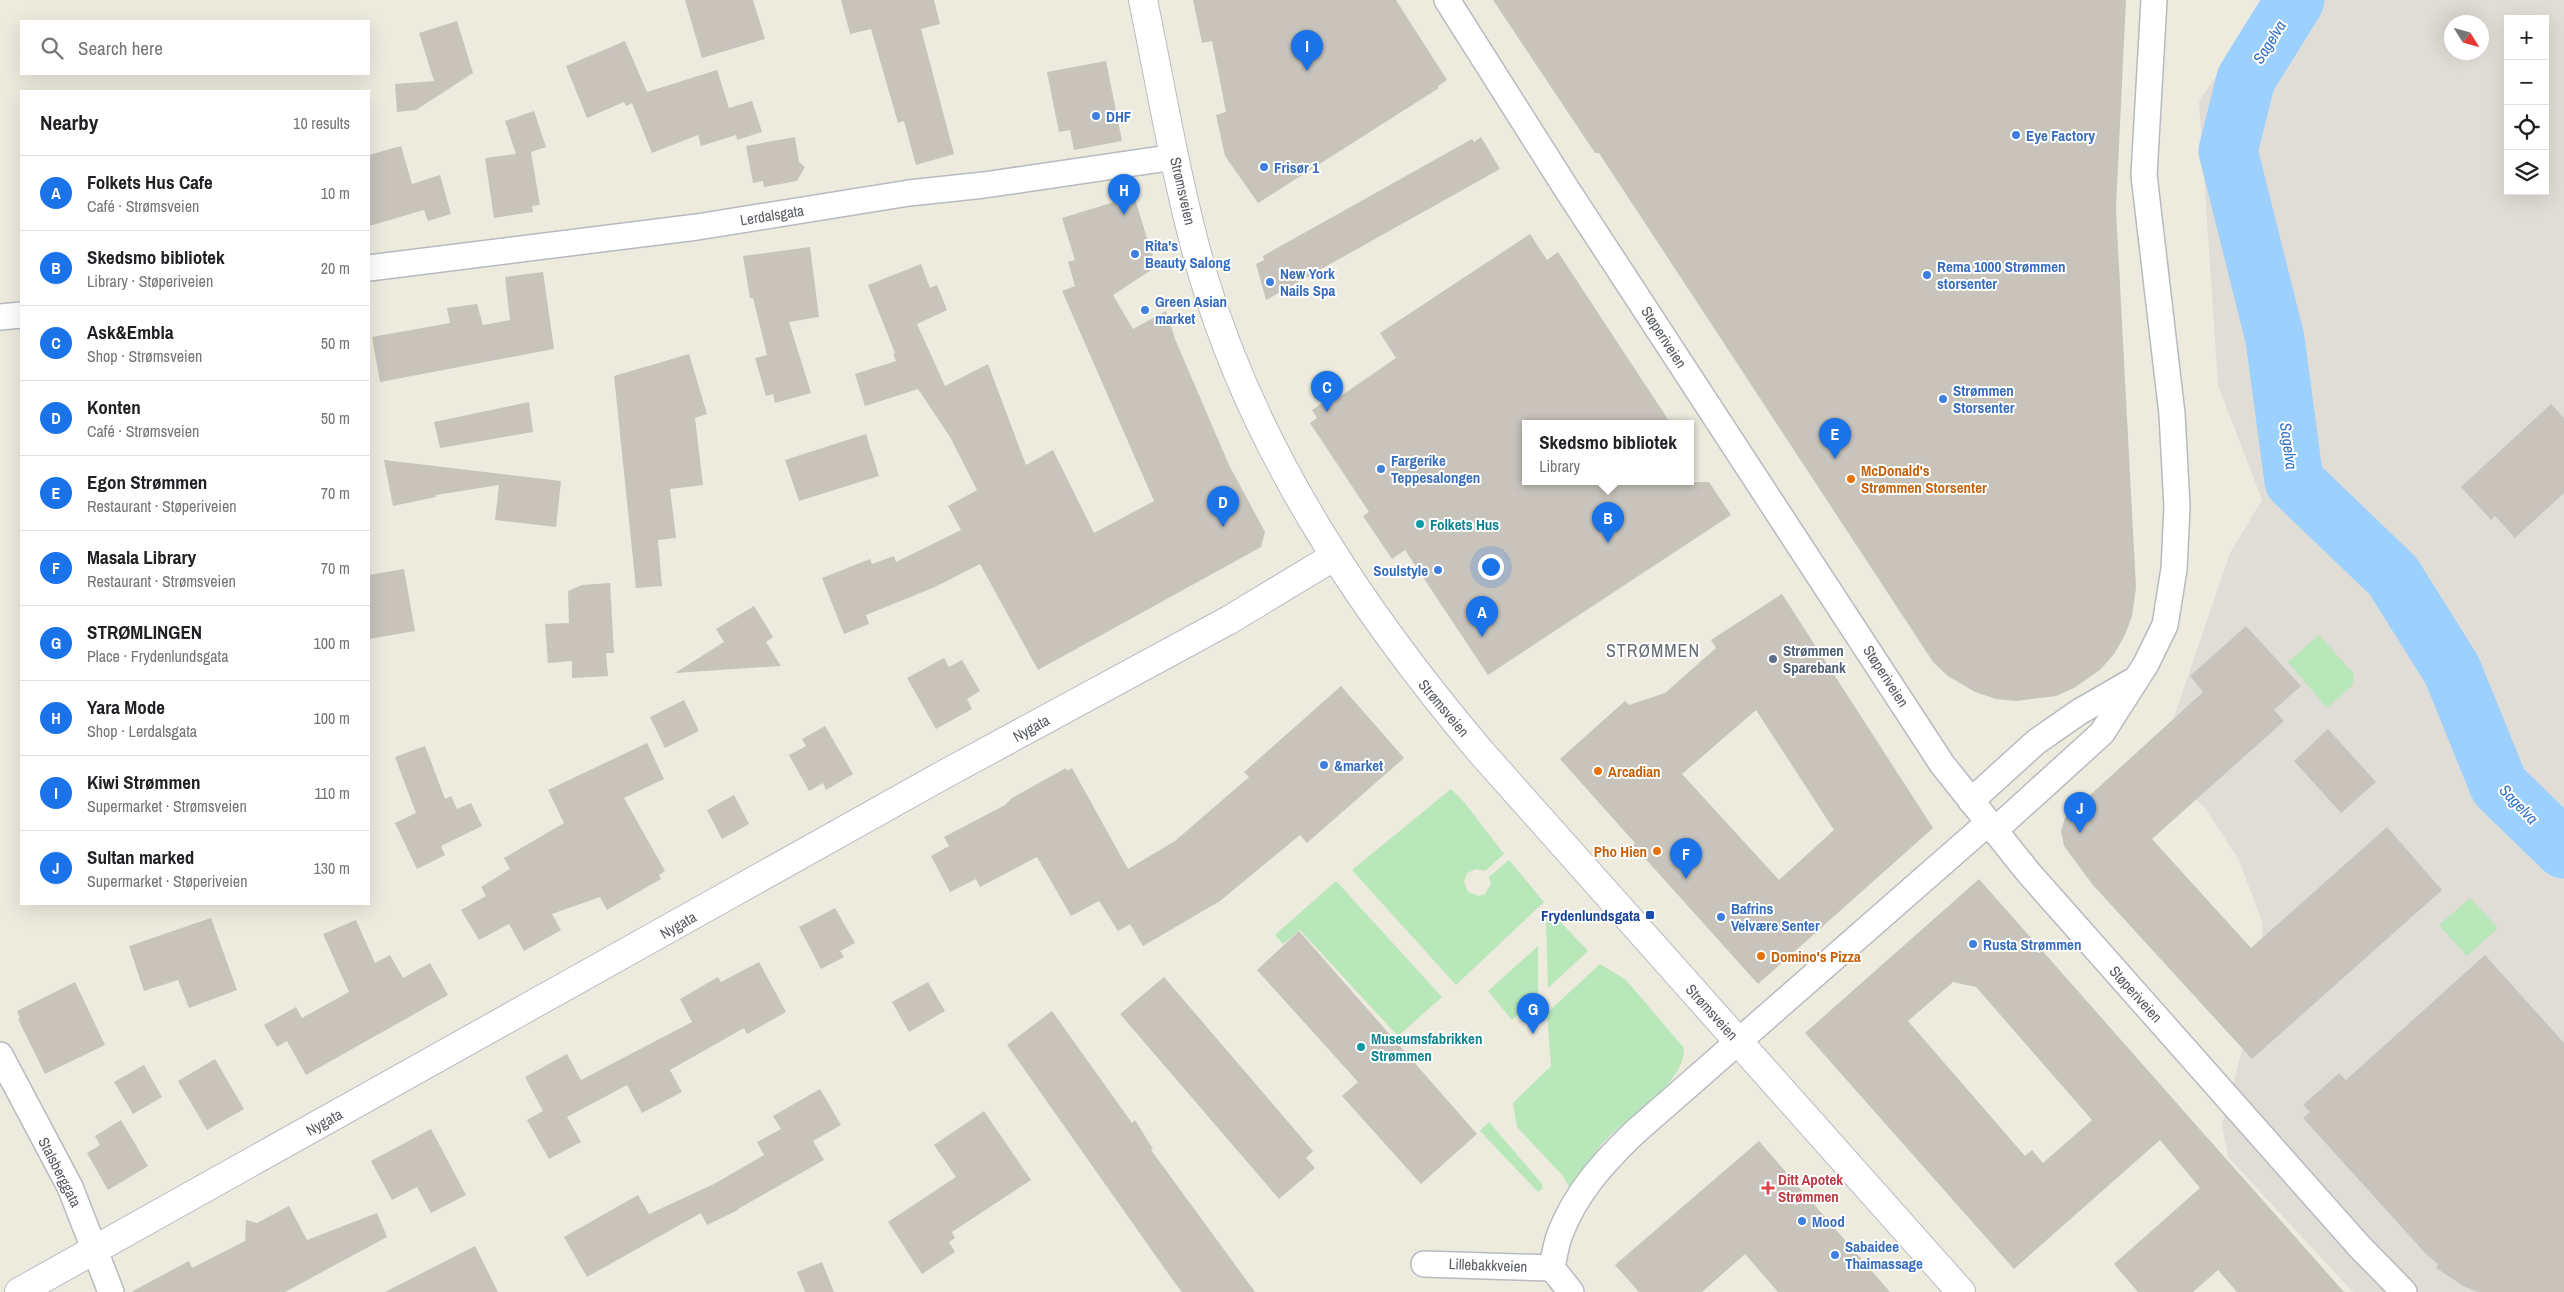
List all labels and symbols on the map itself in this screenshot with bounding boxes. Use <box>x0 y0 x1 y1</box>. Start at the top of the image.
north arrow <box>2444 15 2489 60</box>
water label: Sagelva <box>2247 16 2291 68</box>
pin: I <box>1291 30 1323 71</box>
place label: DHF <box>1106 106 1131 127</box>
marker: DHF <box>1090 110 1102 122</box>
place label: Eye Factory <box>2026 125 2095 146</box>
marker: Eye Factory <box>2010 129 2022 141</box>
street label: Strømsveien <box>1165 155 1201 227</box>
place label: Frisør 1 <box>1274 157 1319 178</box>
marker: Frisør 1 <box>1258 161 1270 173</box>
pin: H <box>1108 174 1140 215</box>
street label: Lerdalsgata <box>739 200 806 230</box>
place label: Rita's Beauty Salong <box>1145 235 1231 273</box>
marker: Rita's Beauty Salong <box>1129 248 1141 260</box>
place label: Rema 1000 Strømmen storsenter <box>1937 256 2066 294</box>
place label: New York Nails Spa <box>1280 263 1336 301</box>
marker: Rema 1000 Strømmen storsenter <box>1921 269 1933 281</box>
marker: New York Nails Spa <box>1264 276 1276 288</box>
place label: Green Asian market <box>1155 291 1227 329</box>
street label: Støperiveien <box>1636 302 1692 372</box>
marker: Green Asian market <box>1139 304 1151 316</box>
pin: C <box>1311 371 1343 412</box>
place label: Strømmen Storsenter <box>1953 380 2015 418</box>
marker: Strømmen Storsenter <box>1937 393 1949 405</box>
pin: E <box>1819 418 1851 459</box>
water label: Sagelva <box>2275 421 2303 471</box>
place label: Fargerike Teppesalongen <box>1391 450 1480 488</box>
place label: McDonald's Strømmen Storsenter <box>1861 460 1987 498</box>
marker: Fargerike Teppesalongen <box>1375 463 1387 475</box>
marker: McDonald's Strømmen Storsenter <box>1845 473 1857 485</box>
pin: D <box>1207 486 1239 527</box>
pin: B <box>1592 502 1624 543</box>
place label: Folkets Hus <box>1430 514 1499 535</box>
marker: Folkets Hus <box>1414 518 1426 530</box>
your location <box>1478 554 1504 580</box>
place label: Soulstyle <box>1373 560 1428 581</box>
marker: Soulstyle <box>1432 564 1444 576</box>
pin: A <box>1466 596 1498 637</box>
district label: STRØMMEN <box>1606 638 1700 663</box>
place label: Strømmen Sparebank <box>1783 640 1846 678</box>
street label: Støperiveien <box>1858 641 1914 711</box>
marker: Strømmen Sparebank <box>1767 653 1779 665</box>
street label: Strømsveien <box>1414 675 1474 741</box>
street label: Nygata <box>1009 709 1053 747</box>
place label: &market <box>1334 755 1383 776</box>
marker: &market <box>1318 759 1330 771</box>
place label: Arcadian <box>1608 761 1661 782</box>
marker: Arcadian <box>1592 765 1604 777</box>
water label: Sagelva <box>2495 779 2543 829</box>
pin: J <box>2064 792 2096 833</box>
pin: F <box>1670 838 1702 879</box>
place label: Pho Hien <box>1594 841 1647 862</box>
marker: Pho Hien <box>1651 845 1663 857</box>
place label: Bafrins Velvære Senter <box>1731 898 1820 936</box>
place label: Frydenlundsgata <box>1541 905 1640 926</box>
street label: Nygata <box>656 906 700 944</box>
marker: Frydenlundsgata <box>1644 909 1656 921</box>
marker: Bafrins Velvære Senter <box>1715 911 1727 923</box>
place label: Rusta Strømmen <box>1983 934 2081 955</box>
marker: Rusta Strømmen <box>1967 938 1979 950</box>
place label: Domino's Pizza <box>1771 946 1861 967</box>
marker: Domino's Pizza <box>1755 950 1767 962</box>
street label: Støperiveien <box>2105 961 2167 1027</box>
street label: Strømsveien <box>1681 979 1743 1045</box>
pin: G <box>1517 993 1549 1034</box>
place label: Museumsfabrikken Strømmen <box>1371 1028 1482 1066</box>
marker: Museumsfabrikken Strømmen <box>1355 1041 1367 1053</box>
street label: Nygata <box>302 1103 346 1141</box>
street label: Stalsberggata <box>33 1133 87 1211</box>
place label: Ditt Apotek Strømmen <box>1778 1169 1843 1207</box>
marker: Ditt Apotek Strømmen <box>1762 1182 1774 1194</box>
place label: Mood <box>1812 1211 1845 1232</box>
marker: Mood <box>1796 1215 1808 1227</box>
place label: Sabaidee Thaimassage <box>1845 1236 1923 1274</box>
marker: Sabaidee Thaimassage <box>1829 1249 1841 1261</box>
street label: Lillebakkveien <box>1448 1253 1528 1277</box>

